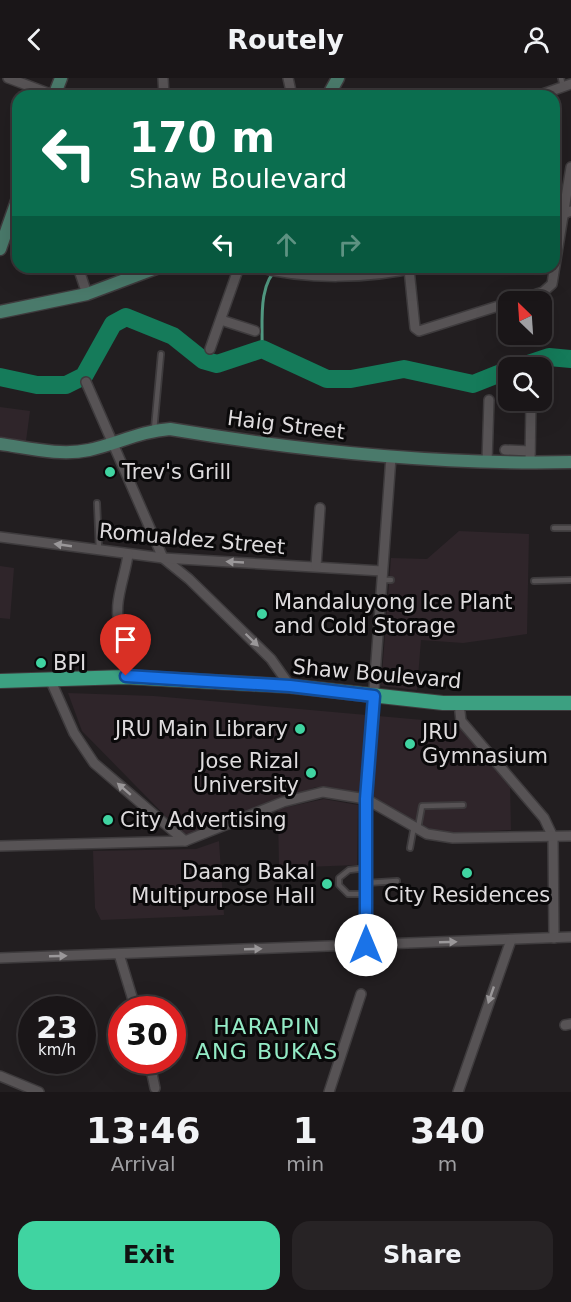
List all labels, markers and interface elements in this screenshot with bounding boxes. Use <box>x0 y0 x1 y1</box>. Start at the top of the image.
icon: back <box>18 23 51 56</box>
icon: person <box>520 23 553 56</box>
text: Routely <box>227 24 344 55</box>
text: 170 m <box>129 113 275 162</box>
icon: left <box>30 114 108 192</box>
text: Shaw Boulevard <box>129 163 347 194</box>
icon: left <box>207 228 240 261</box>
icon: ahead <box>270 228 303 261</box>
icon: right <box>333 228 366 261</box>
north arrow <box>498 291 552 345</box>
map controls <box>498 291 552 411</box>
button: search <box>498 357 552 411</box>
street label: Haig Street <box>226 406 346 444</box>
place label: Trev's Grill <box>121 460 231 484</box>
marker: Trev's Grill <box>103 465 117 479</box>
street label: Romualdez Street <box>98 519 286 559</box>
one-way arrow <box>54 541 73 550</box>
one-way arrow <box>225 557 244 566</box>
place label: Mandaluyong Ice Plant and Cold Storage <box>274 590 512 638</box>
marker: Mandaluyong Ice Plant and Cold Storage <box>255 607 269 621</box>
pin <box>100 614 151 676</box>
icon: arrive <box>109 623 142 656</box>
one-way arrow <box>244 633 258 647</box>
place label: BPI <box>53 651 86 675</box>
street label: Shaw Boulevard <box>291 655 463 693</box>
marker: BPI <box>34 656 48 670</box>
place label: JRU Main Library <box>113 717 288 741</box>
place label: JRU Gymnasium <box>420 720 548 768</box>
marker: JRU Main Library <box>293 722 307 736</box>
marker: JRU Gymnasium <box>403 737 417 751</box>
place label: Jose Rizal University <box>193 749 299 797</box>
marker: Jose Rizal University <box>304 766 318 780</box>
one-way arrow <box>117 783 132 796</box>
place label: City Advertising <box>120 808 287 832</box>
marker: City Advertising <box>101 813 115 827</box>
place label: Daang Bakal Multipurpose Hall <box>131 860 315 908</box>
marker: City Residences <box>460 866 474 880</box>
marker: Daang Bakal Multipurpose Hall <box>320 877 334 891</box>
place label: City Residences <box>384 883 550 907</box>
position arrow <box>334 913 398 977</box>
one-way arrow <box>439 938 458 947</box>
one-way arrow <box>244 945 263 954</box>
one-way arrow <box>49 952 68 961</box>
one-way arrow <box>486 986 496 1004</box>
speed limit sign: 30 <box>108 996 186 1074</box>
text: 23 <box>36 1010 78 1045</box>
district label: HARAPIN ANG BUKAS <box>195 1014 339 1064</box>
text: km/h <box>38 1041 76 1059</box>
text: 13:46 <box>86 1110 200 1151</box>
text: 1 <box>293 1110 318 1151</box>
text: 340 <box>410 1110 485 1151</box>
text: Arrival <box>111 1152 176 1176</box>
text: min <box>286 1152 324 1176</box>
text: m <box>438 1152 457 1176</box>
button: Exit <box>18 1221 280 1290</box>
button: Share <box>292 1221 553 1290</box>

